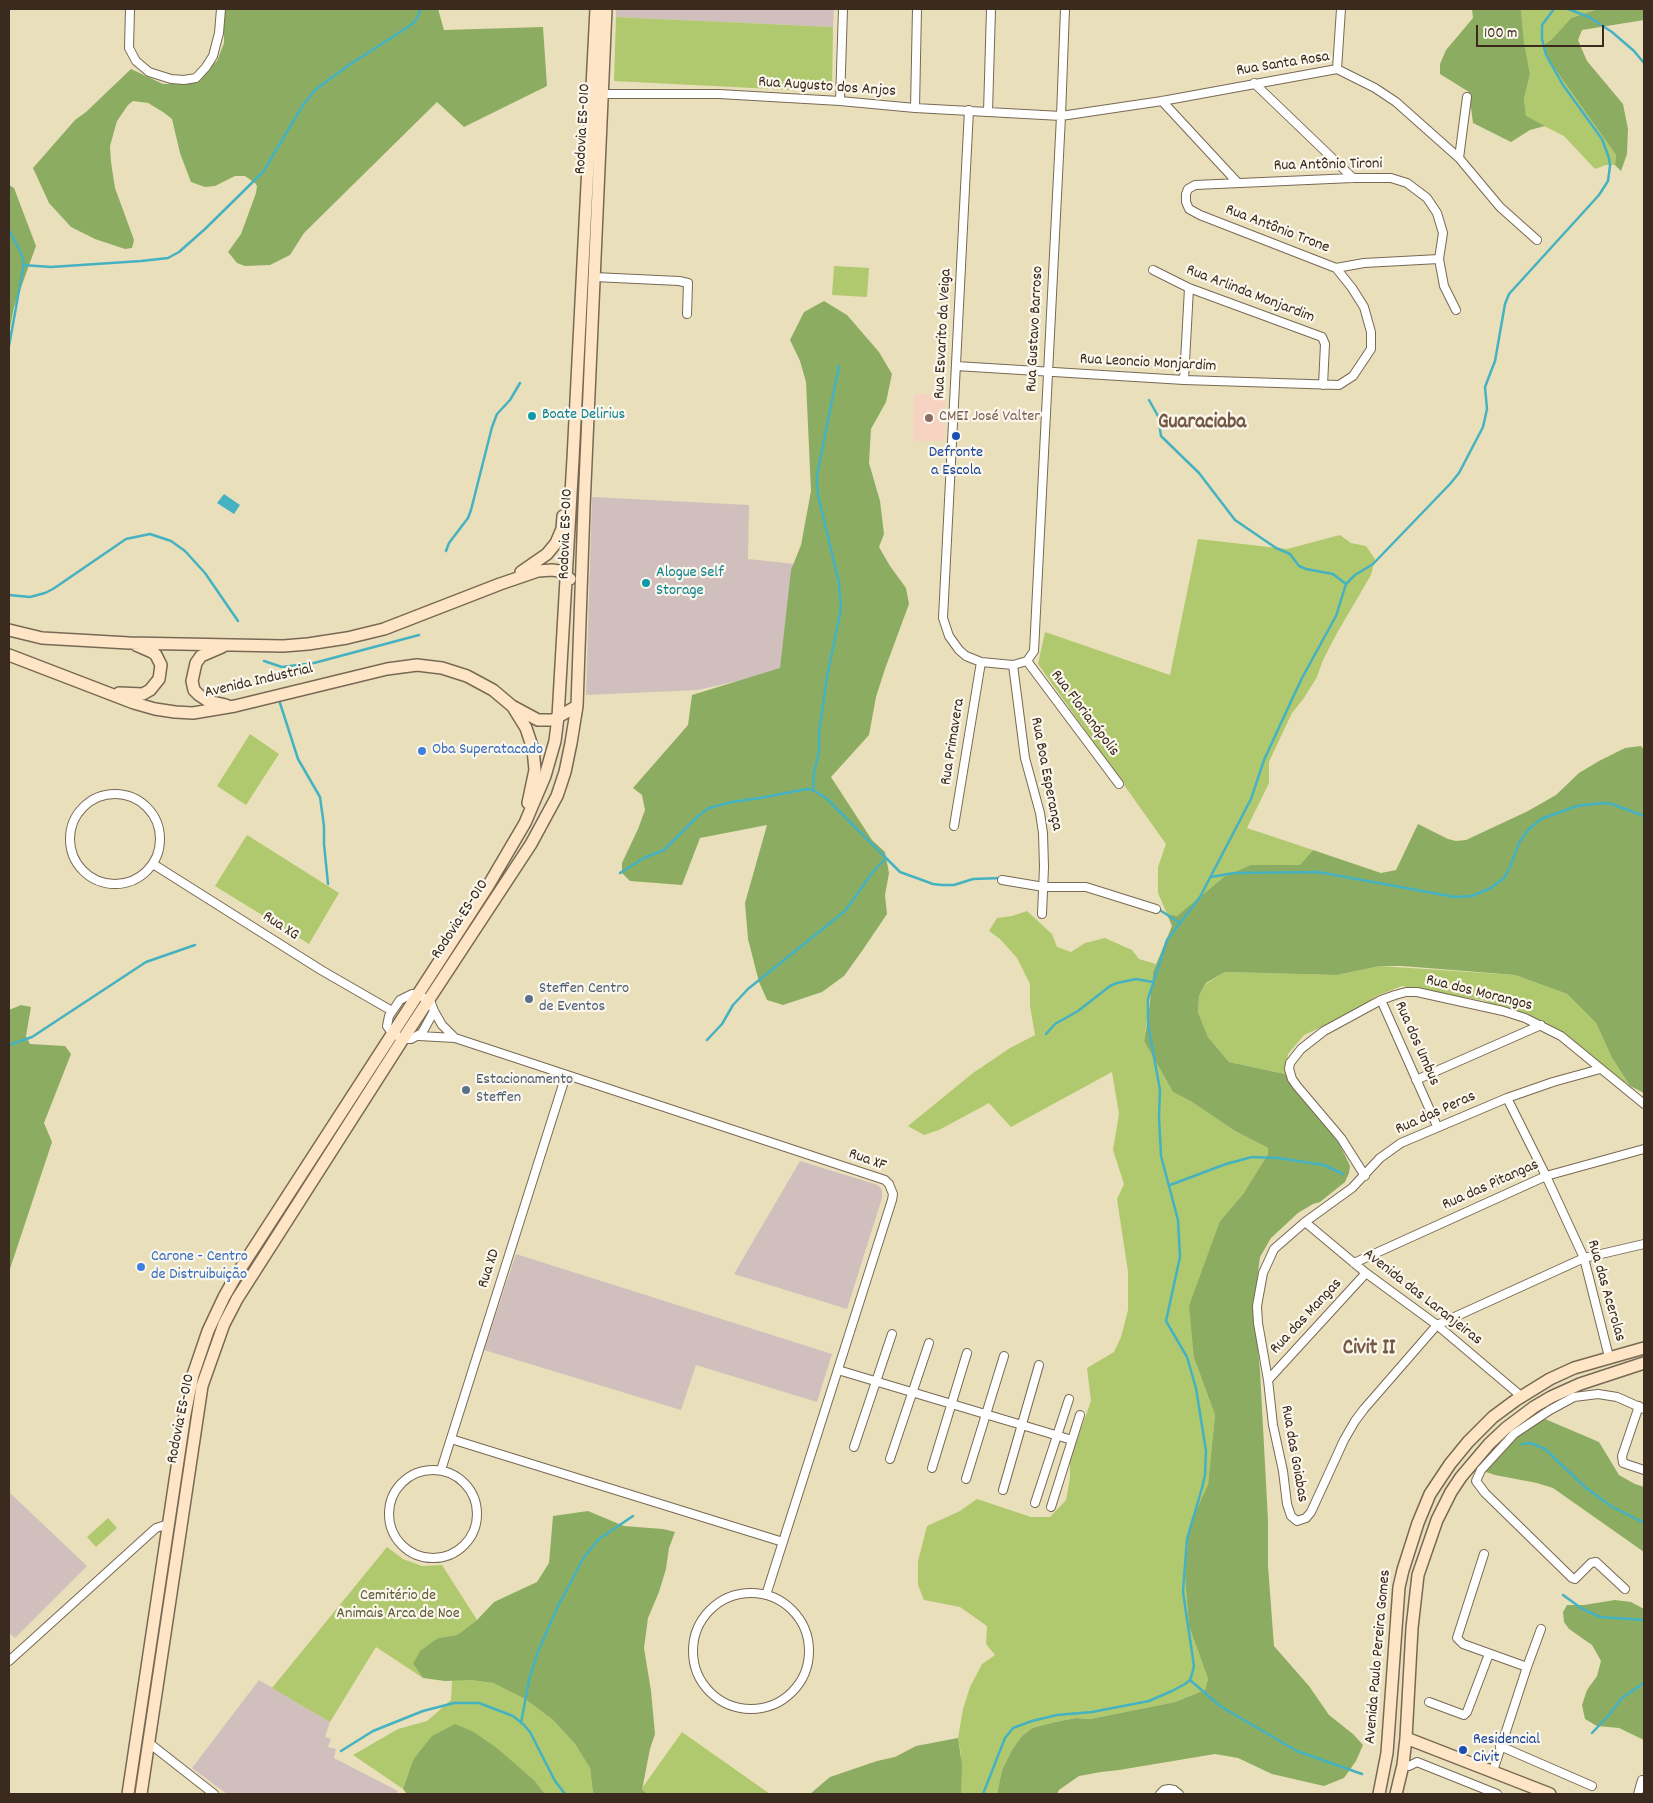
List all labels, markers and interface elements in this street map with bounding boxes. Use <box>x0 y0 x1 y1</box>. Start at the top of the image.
scale bar <box>1478 15 1606 47</box>
text: 100 m <box>1484 23 1517 45</box>
street label: Rua Santa Rosa <box>1235 48 1331 82</box>
street label: Rua Augusto dos Anjos <box>757 74 897 102</box>
street label: Rodovia ES-010 <box>572 83 596 175</box>
street label: Rua Antônio Tironi <box>1273 155 1383 177</box>
street label: Rua Antônio Trone <box>1222 201 1332 259</box>
street label: Rua Arlinda Monjardim <box>1183 262 1317 328</box>
street label: Rua Gustavo Barroso <box>1023 265 1049 393</box>
street label: Rua Esvarito da Veiga <box>931 268 957 400</box>
street label: Rua Leoncio Monjardim <box>1079 351 1217 377</box>
place label: Boate Delirius <box>542 406 625 426</box>
place label: CMEI José Valter <box>939 408 1040 428</box>
marker: Boate Delirius <box>526 410 538 422</box>
district label: Guaraciaba <box>1158 411 1246 437</box>
marker: CMEI José Valter <box>923 412 935 424</box>
marker: Defronte a Escola <box>950 430 962 442</box>
place label: Defronte a Escola <box>929 444 983 482</box>
street label: Rodovia ES-010 <box>556 488 578 580</box>
place label: Alogue Self Storage <box>656 564 724 602</box>
marker: Alogue Self Storage <box>640 577 652 589</box>
street label: Avenida Industrial <box>203 660 315 704</box>
street label: Rua Florianópolis <box>1045 667 1123 761</box>
street label: Rua Primavera <box>938 697 970 787</box>
street label: Rua Boa Esperança <box>1025 716 1065 832</box>
place label: Oba Superatacado <box>432 741 543 761</box>
marker: Oba Superatacado <box>416 745 428 757</box>
street label: Rodovia ES-010 <box>428 877 494 963</box>
street label: Rua XG <box>258 908 302 946</box>
street label: Rua dos Morangos <box>1424 971 1534 1017</box>
place label: Steffen Centro de Eventos <box>539 980 629 1018</box>
marker: Steffen Centro de Eventos <box>523 993 535 1005</box>
street label: Rua dos Umbus <box>1389 999 1443 1089</box>
place label: Estacionamento Steffen <box>476 1071 573 1109</box>
marker: Estacionamento Steffen <box>460 1084 472 1096</box>
street label: Rua das Peras <box>1393 1088 1479 1140</box>
street label: Rua XF <box>846 1145 888 1177</box>
street label: Rua das Pitangas <box>1440 1156 1542 1216</box>
street label: Rua das Acerolas <box>1581 1238 1629 1344</box>
street label: Avenida das Laranjeiras <box>1359 1245 1485 1351</box>
street label: Rua XD <box>475 1247 505 1291</box>
place label: Carone - Centro de Distruibuição <box>151 1248 248 1286</box>
marker: Carone - Centro de Distruibuição <box>135 1261 147 1273</box>
street label: Rua das Mangas <box>1267 1275 1347 1359</box>
district label: Civit II <box>1343 1337 1395 1363</box>
street label: Rodovia ES-010 <box>164 1372 200 1466</box>
street label: Rua das Goiabas <box>1275 1404 1311 1504</box>
street label: Avenida Paulo Pereira Gomes <box>1362 1569 1396 1745</box>
park label: Cemitério de Animais Arca de Noe <box>336 1587 460 1625</box>
place label: Residencial Civit <box>1473 1731 1540 1769</box>
marker: Residencial Civit <box>1457 1744 1469 1756</box>

